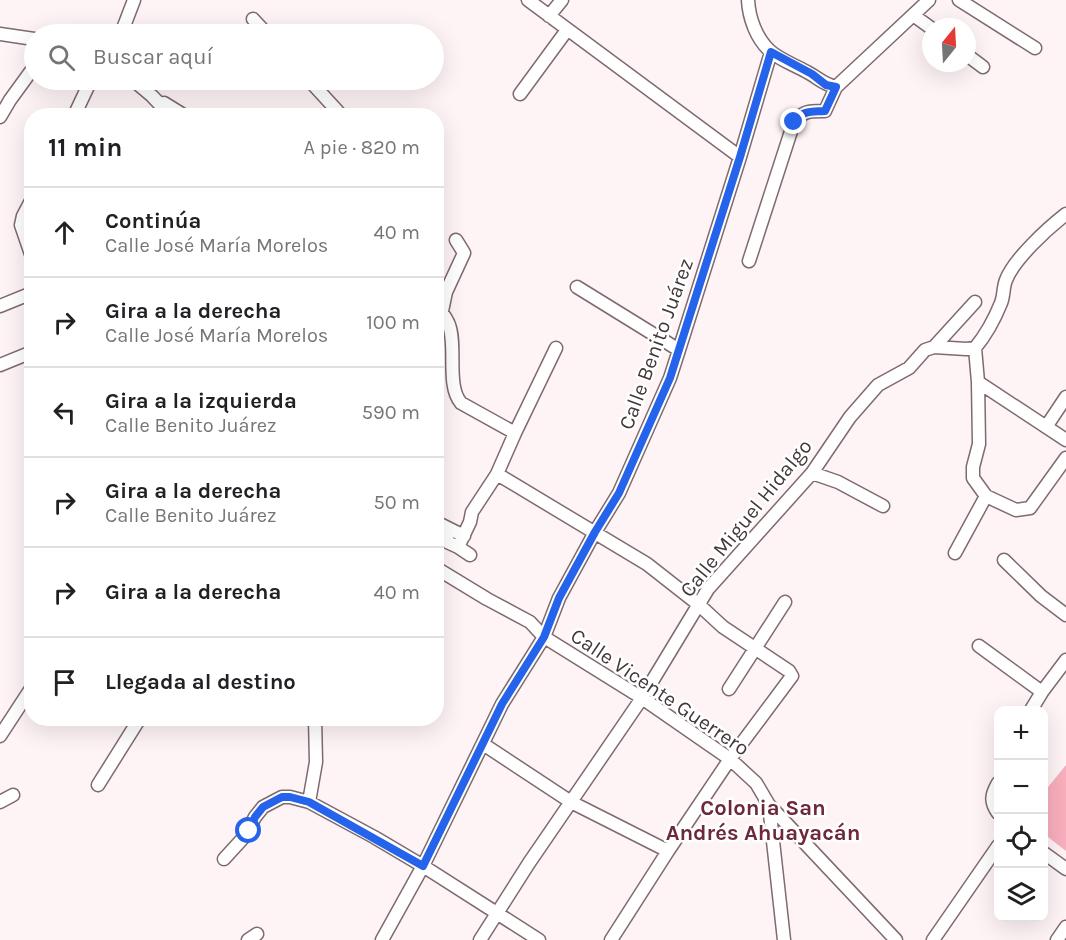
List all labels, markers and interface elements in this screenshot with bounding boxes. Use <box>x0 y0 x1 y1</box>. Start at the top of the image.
north arrow <box>922 18 976 72</box>
search box <box>24 24 444 90</box>
icon: search <box>45 41 78 74</box>
text: Buscar aquí <box>93 44 213 70</box>
route end <box>780 108 806 134</box>
text: 11 min <box>48 132 123 163</box>
text: A pie · 820 m <box>304 136 420 159</box>
text: Continúa <box>105 208 201 234</box>
icon: ahead <box>48 216 81 249</box>
text: 40 m <box>374 221 420 244</box>
text: Calle José María Morelos <box>105 234 328 257</box>
street label: Calle Benito Juárez <box>614 255 698 433</box>
text: Gira a la derecha <box>105 298 281 324</box>
icon: right <box>48 306 81 339</box>
text: 100 m <box>366 311 420 334</box>
text: Calle José María Morelos <box>105 324 328 347</box>
text: Gira a la izquierda <box>105 388 297 414</box>
icon: left <box>48 396 81 429</box>
text: 590 m <box>362 401 420 424</box>
text: Calle Benito Juárez <box>105 414 277 437</box>
street label: Calle Miguel Hidalgo <box>675 434 817 602</box>
text: Gira a la derecha <box>105 478 281 504</box>
icon: right <box>48 486 81 519</box>
text: 50 m <box>373 491 420 514</box>
text: Calle Benito Juárez <box>105 504 277 527</box>
icon: right <box>48 576 81 609</box>
text: Gira a la derecha <box>105 579 281 605</box>
text: 40 m <box>374 581 420 604</box>
street label: Calle Vicente Guerrero <box>566 623 754 761</box>
icon: arrive <box>48 666 81 699</box>
text: Llegada al destino <box>105 669 296 695</box>
map controls <box>994 706 1048 922</box>
button: + <box>994 706 1048 760</box>
button: − <box>994 760 1048 814</box>
district label: Colonia San Andrés Ahuayacán <box>666 795 860 846</box>
button: locate <box>994 814 1048 868</box>
route start <box>235 817 261 843</box>
button: layers <box>994 868 1048 922</box>

